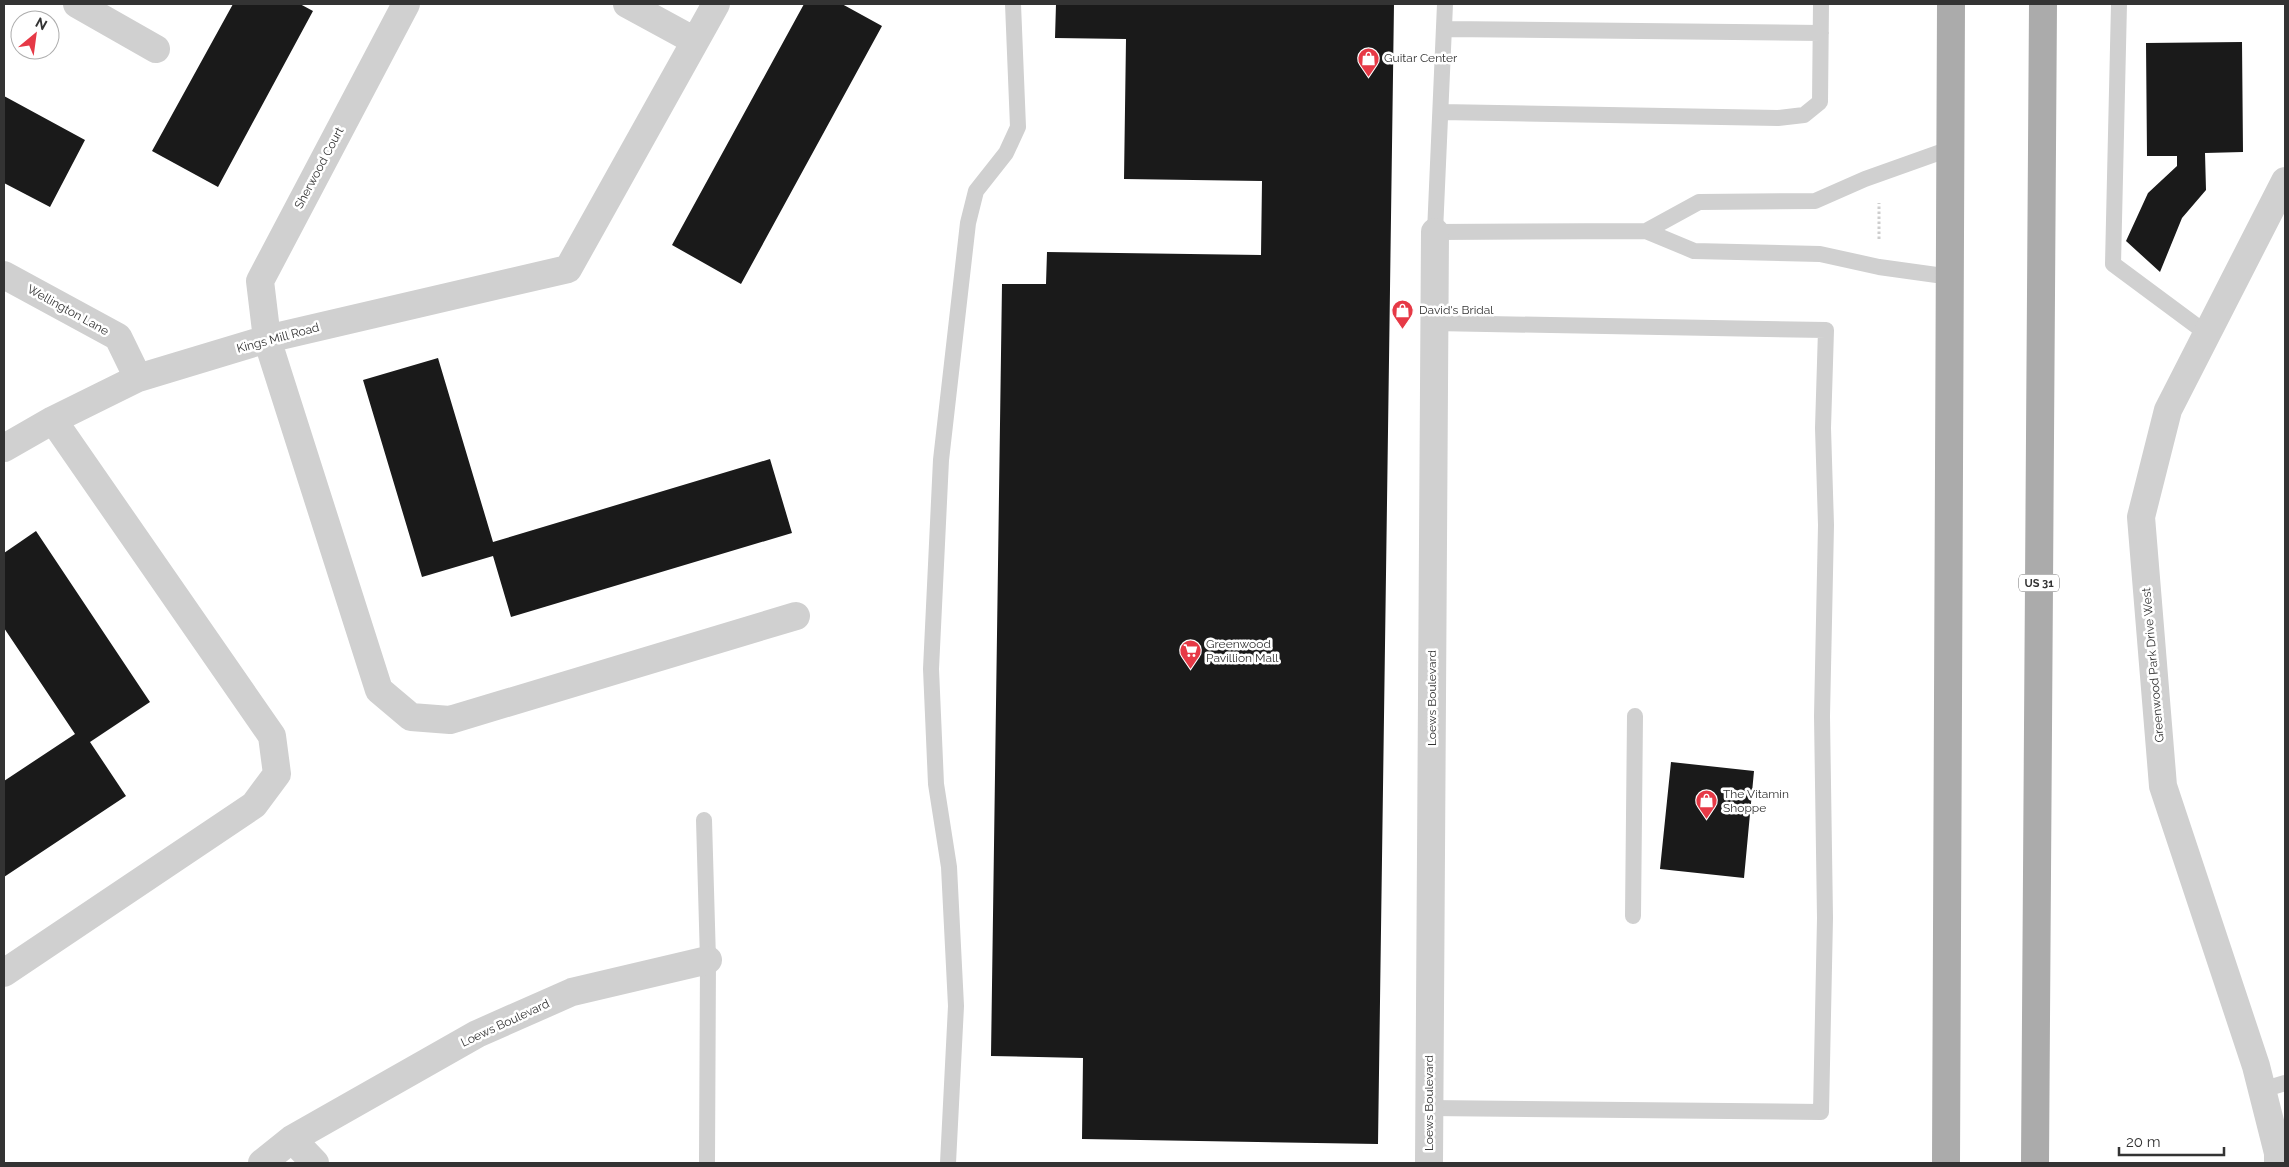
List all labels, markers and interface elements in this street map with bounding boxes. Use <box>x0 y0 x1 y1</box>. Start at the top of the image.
north arrow <box>10 10 60 60</box>
text: N <box>33 14 50 33</box>
shop icon: Guitar Center <box>1356 46 1380 77</box>
place label: Guitar Center <box>1384 51 1458 65</box>
street label: Sherwood Court <box>292 125 346 211</box>
street label: Wellington Lane <box>25 282 111 338</box>
shop icon: David's Bridal <box>1391 298 1415 329</box>
place label: David's Bridal <box>1419 303 1494 317</box>
street label: Kings Mill Road <box>235 320 321 356</box>
road number: US 31 <box>2019 574 2059 592</box>
street label: Greenwood Park Drive West <box>2139 587 2167 743</box>
place label: Greenwood Pavillion Mall <box>1206 637 1279 665</box>
supermarket icon: Greenwood Pavillion Mall <box>1178 639 1202 670</box>
street label: Loews Boulevard <box>1425 650 1439 746</box>
place label: The Vitamin Shoppe <box>1723 787 1789 815</box>
shop icon: The Vitamin Shoppe <box>1695 789 1719 820</box>
street label: Loews Boulevard <box>459 996 551 1050</box>
street label: Loews Boulevard <box>1422 1055 1436 1151</box>
scale bar <box>2119 1124 2224 1156</box>
text: 20 m <box>2126 1133 2161 1151</box>

